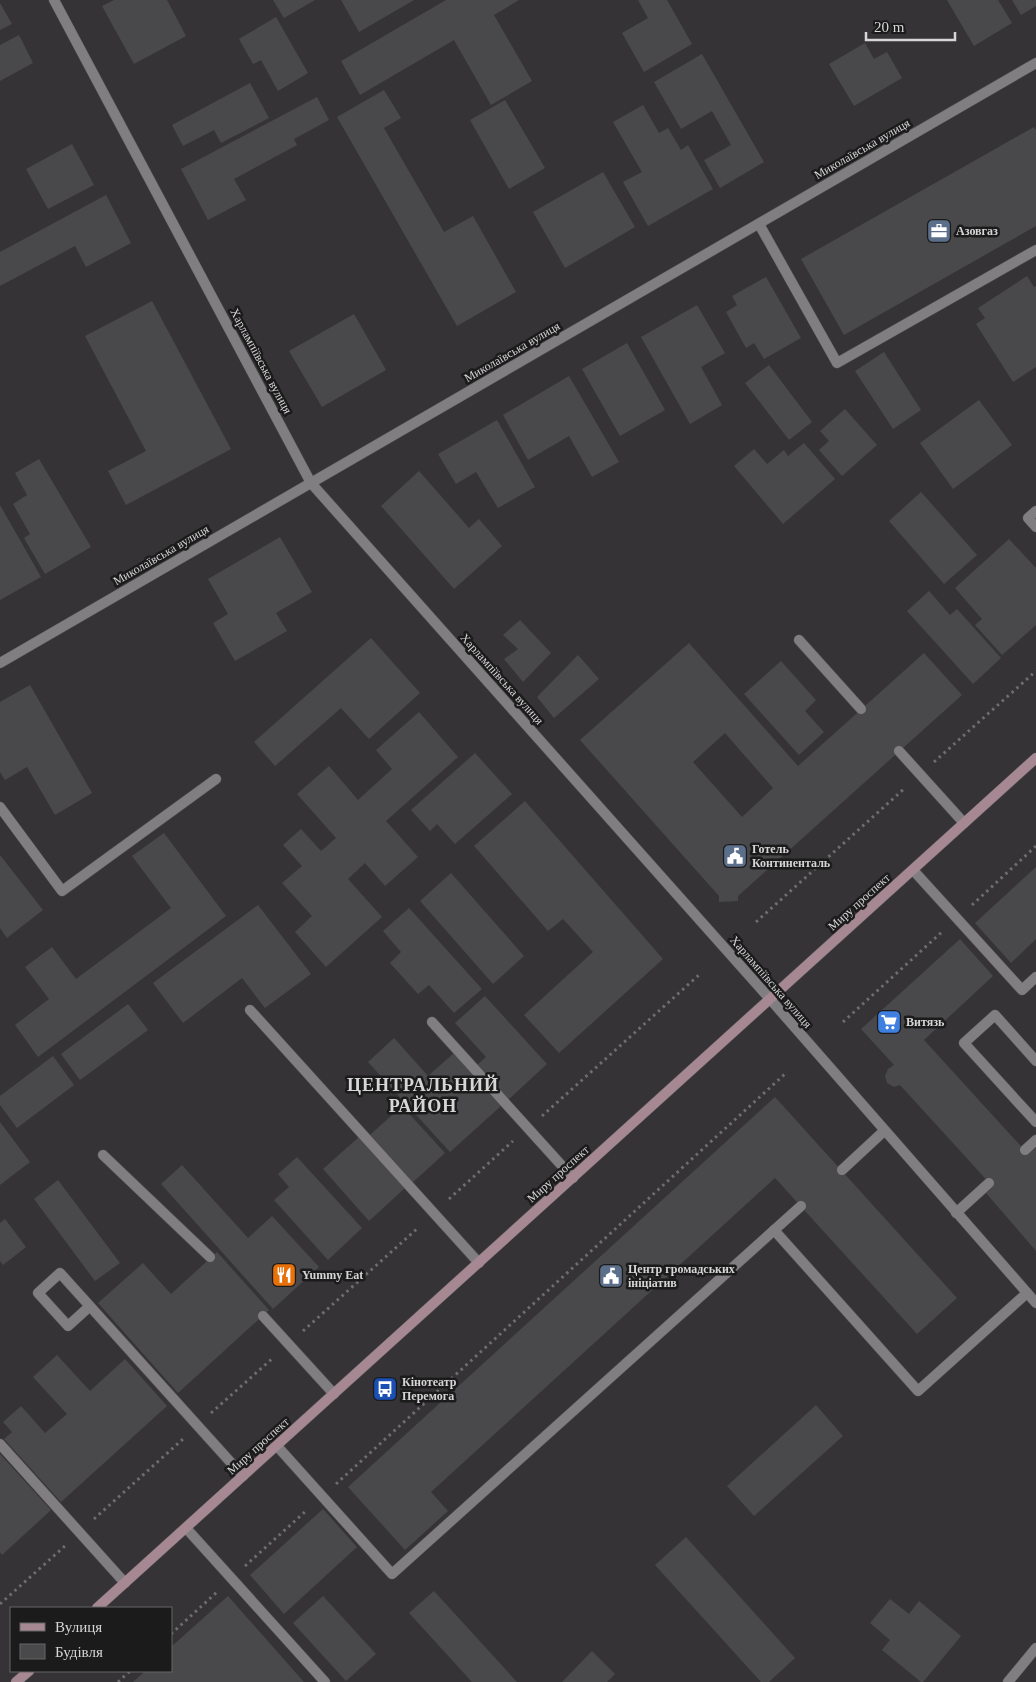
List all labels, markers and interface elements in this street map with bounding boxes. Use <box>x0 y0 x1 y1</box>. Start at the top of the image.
scale bar <box>866 10 955 42</box>
text: 20 m <box>874 19 905 35</box>
street label: Миколаївська вулиця <box>812 116 913 182</box>
office icon: Азовгаз <box>926 218 952 244</box>
place label: Азовгаз <box>956 224 998 238</box>
street label: Харлампіївська вулиця <box>227 306 295 416</box>
street label: Миколаївська вулиця <box>462 319 563 385</box>
street label: Миколаївська вулиця <box>111 522 212 588</box>
street label: Харлампіївська вулиця <box>458 631 547 728</box>
place label: Готель Континенталь <box>752 842 831 870</box>
public building icon: Готель Континенталь <box>722 843 748 869</box>
street label: Миру проспект <box>825 870 893 934</box>
street label: Харлампіївська вулиця <box>727 933 815 1031</box>
supermarket icon: Витязь <box>876 1009 902 1035</box>
place label: Витязь <box>906 1015 945 1029</box>
district label: ЦЕНТРАЛЬНИЙ РАЙОН <box>347 1074 499 1116</box>
street label: Миру проспект <box>524 1142 592 1206</box>
restaurant icon: Yummy Eat <box>271 1262 297 1288</box>
place label: Центр громадських ініціатив <box>628 1262 735 1290</box>
public building icon: Центр громадських ініціатив <box>598 1263 624 1289</box>
place label: Yummy Eat <box>302 1268 363 1282</box>
place label: Кінотеатр Перемога <box>402 1375 457 1403</box>
bus stop icon: Кінотеатр Перемога <box>372 1376 398 1402</box>
street label: Миру проспект <box>224 1414 292 1478</box>
legend <box>10 1607 172 1672</box>
text: Вулиця <box>55 1619 102 1635</box>
text: Будівля <box>55 1644 103 1660</box>

